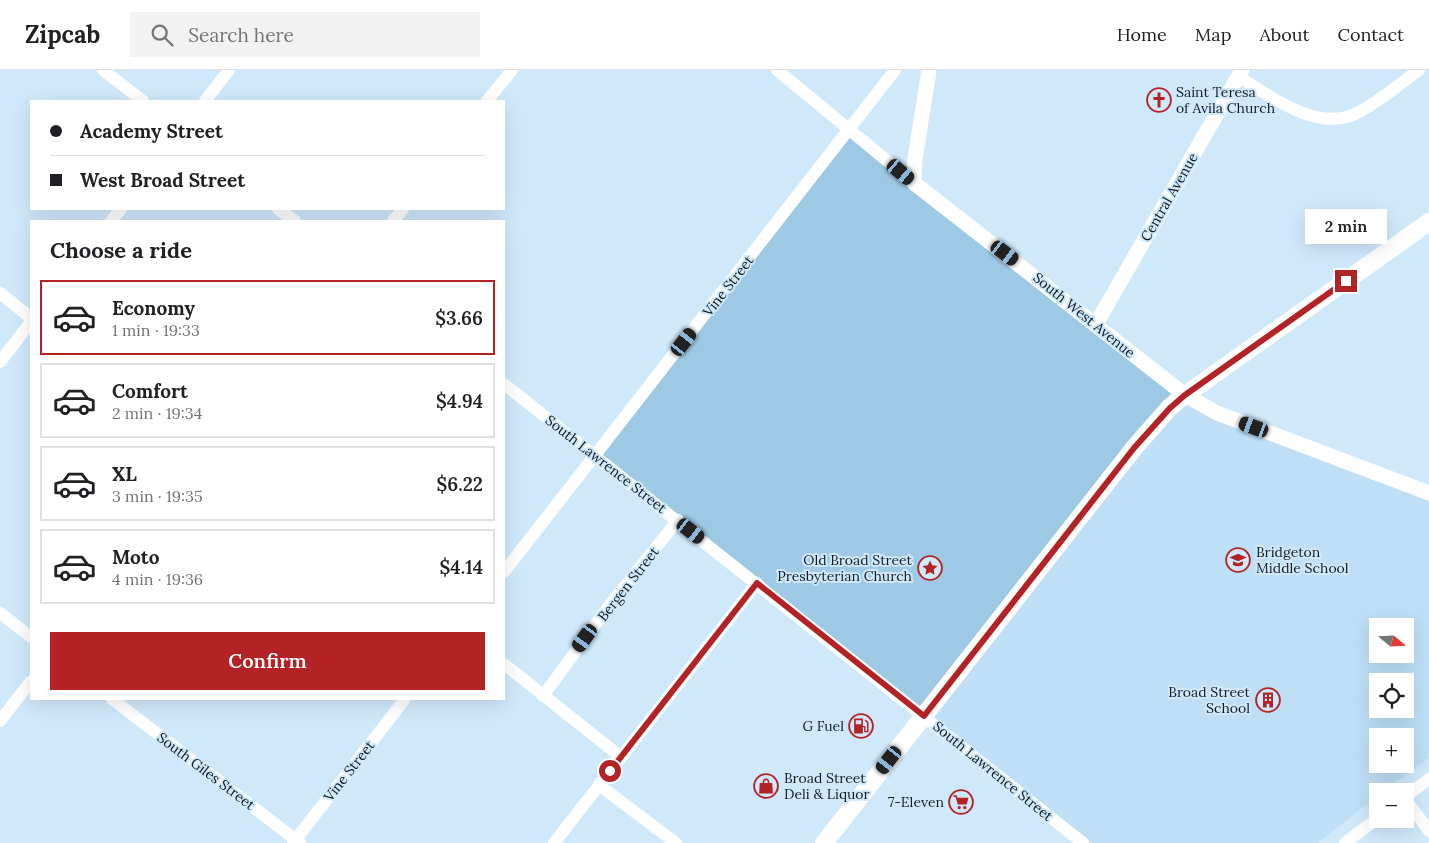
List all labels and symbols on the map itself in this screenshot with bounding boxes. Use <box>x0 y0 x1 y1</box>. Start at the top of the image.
place label: Saint Teresa of Avila Church <box>1176 83 1275 117</box>
church icon: Saint Teresa of Avila Church <box>1146 87 1172 113</box>
street label: Central Avenue <box>1136 149 1202 245</box>
car <box>884 157 917 187</box>
callout: 2 min <box>1305 208 1387 244</box>
car <box>988 238 1021 268</box>
street label: Vine Street <box>698 252 758 321</box>
street label: South West Avenue <box>1029 268 1139 362</box>
route end <box>1335 270 1357 292</box>
car <box>668 326 699 358</box>
street label: South Lawrence Street <box>542 411 671 517</box>
car <box>1237 415 1270 439</box>
car <box>674 516 707 546</box>
street label: Bergen Street <box>593 543 663 625</box>
place label: Bridgeton Middle School <box>1256 543 1349 577</box>
school or university icon: Bridgeton Middle School <box>1225 547 1251 573</box>
place label: Old Broad Street Presbyterian Church <box>777 551 913 585</box>
place icon: Old Broad Street Presbyterian Church <box>917 555 943 581</box>
north arrow <box>1369 618 1414 662</box>
car <box>570 621 599 655</box>
place label: Broad Street School <box>1168 683 1251 717</box>
building icon: Broad Street School <box>1255 687 1281 713</box>
fuel station icon: G Fuel <box>848 713 874 739</box>
place label: G Fuel <box>802 717 844 735</box>
street label: South Lawrence Street <box>929 717 1057 825</box>
street label: South Giles Street <box>154 728 259 814</box>
street label: Vine Street <box>319 737 379 806</box>
car <box>873 744 904 776</box>
route start <box>599 760 621 782</box>
place label: Broad Street Deli & Liquor <box>784 769 870 803</box>
shop icon: Broad Street Deli & Liquor <box>753 773 779 799</box>
supermarket icon: 7-Eleven <box>948 789 974 815</box>
place label: 7-Eleven <box>888 793 944 811</box>

